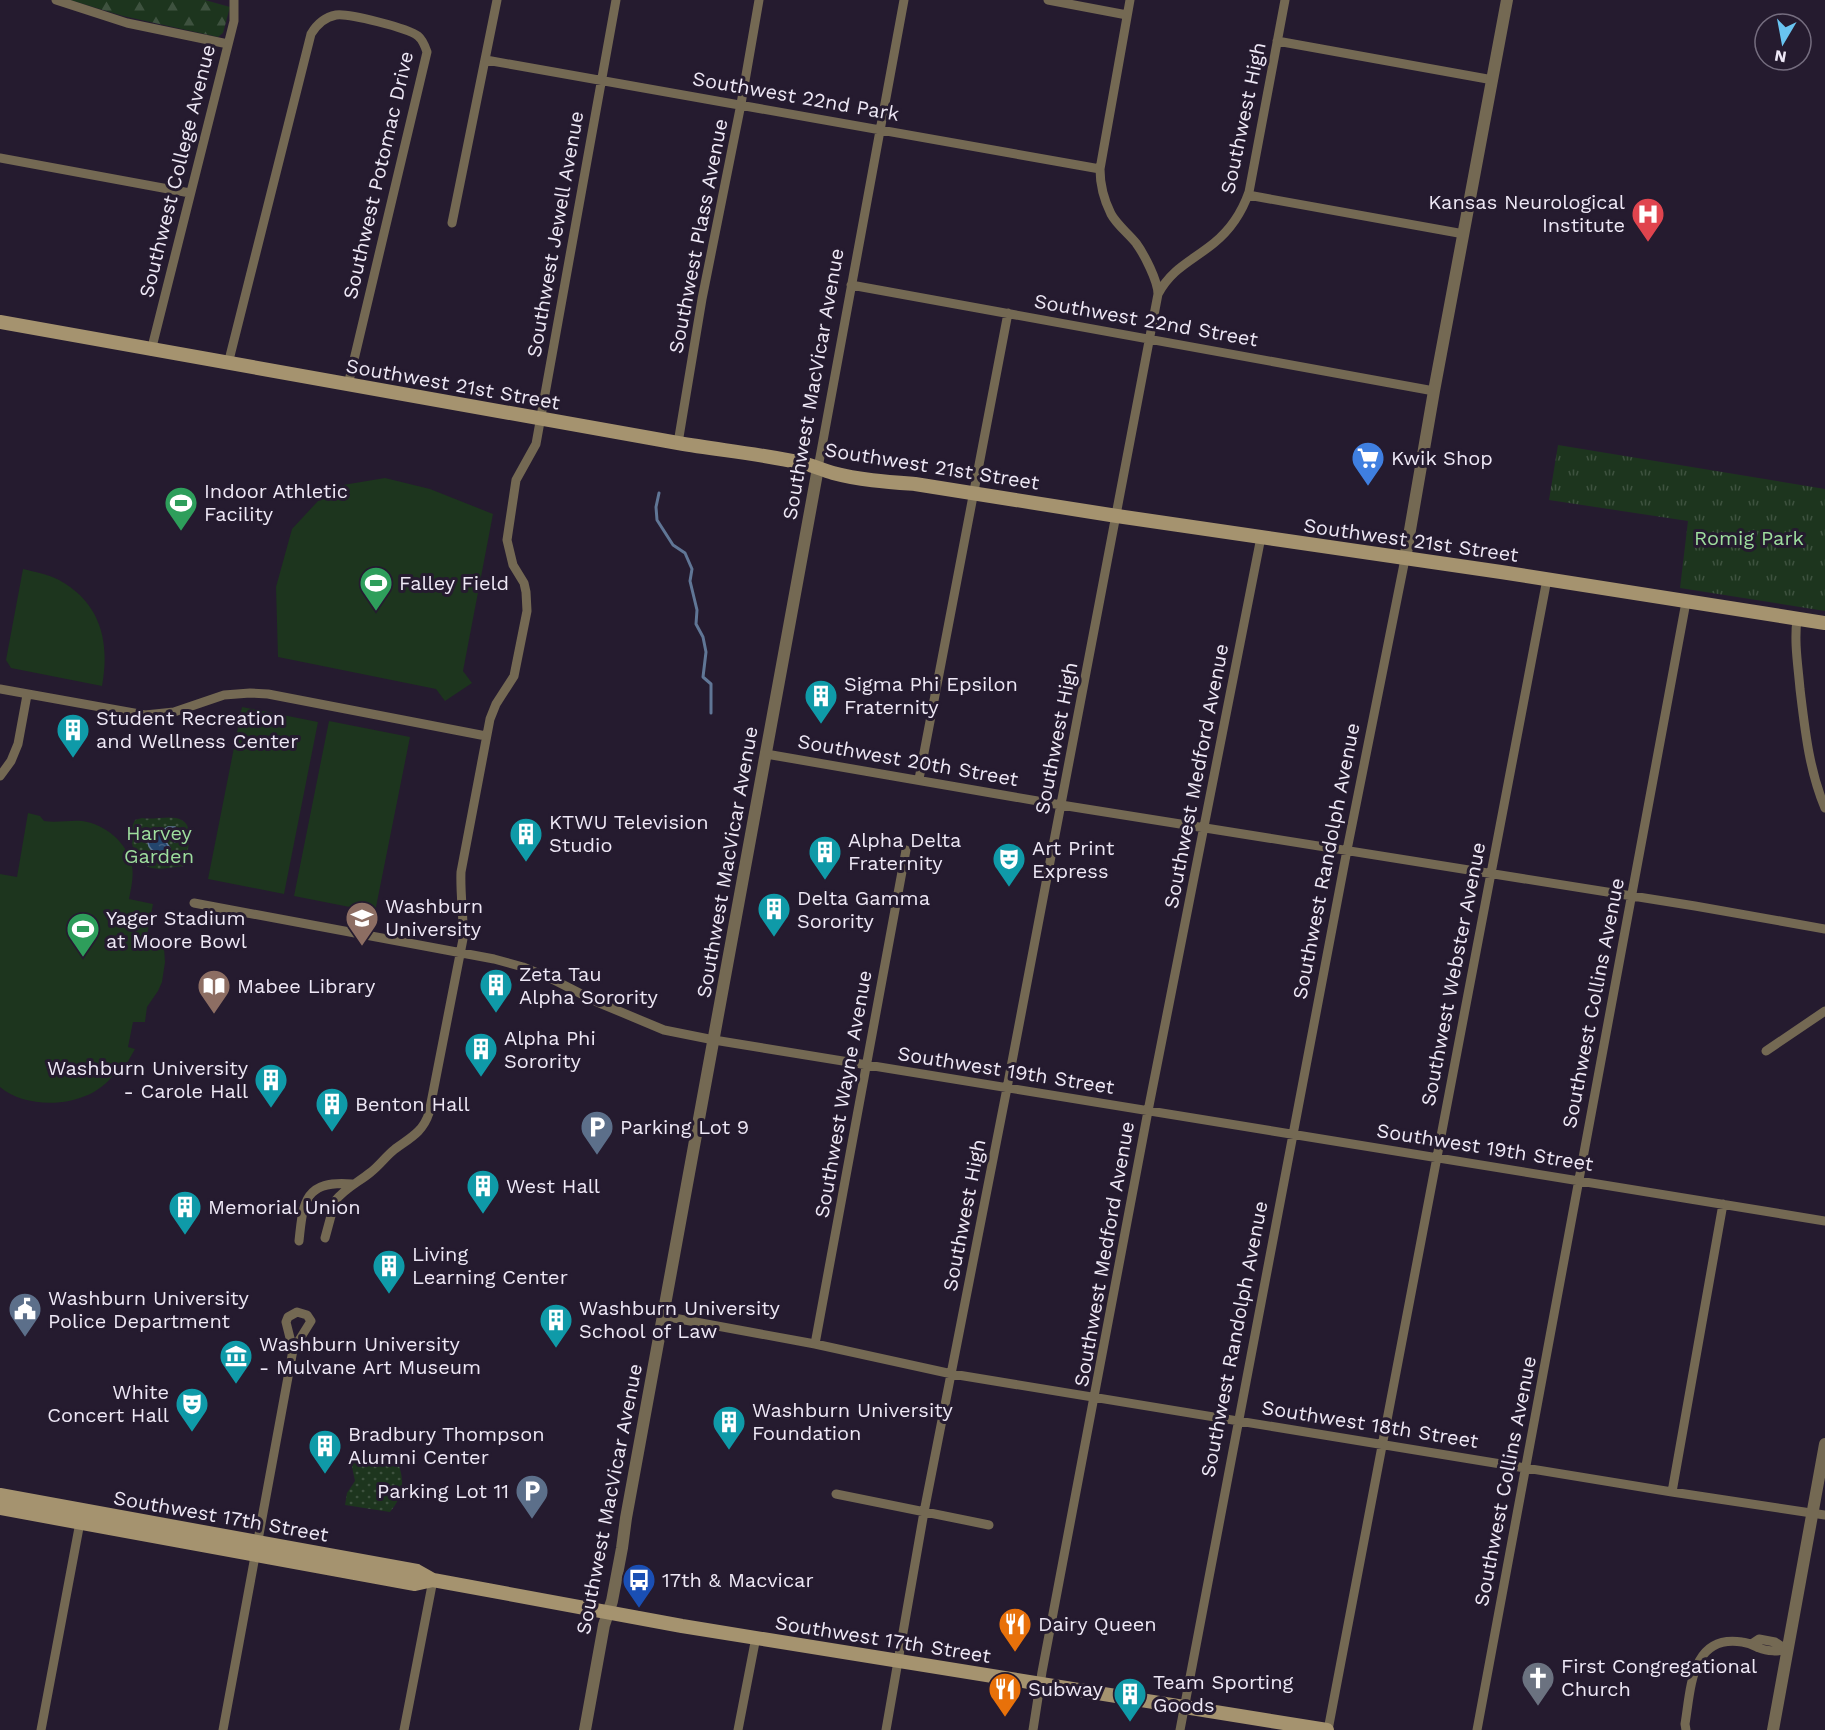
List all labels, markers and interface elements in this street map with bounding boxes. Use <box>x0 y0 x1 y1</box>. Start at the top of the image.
north arrow <box>1753 12 1813 72</box>
street label: Southwest High <box>1215 40 1271 196</box>
street label: Southwest College Avenue <box>134 42 220 300</box>
text: N <box>1773 46 1788 67</box>
street label: Southwest Potomac Drive <box>338 49 418 301</box>
street label: Southwest 22nd Park <box>691 66 901 126</box>
street label: Southwest Jewell Avenue <box>522 109 588 359</box>
street label: Southwest Plass Avenue <box>663 116 733 356</box>
place label: Kansas Neurological Institute <box>1428 190 1625 237</box>
hospital icon: Kansas Neurological Institute <box>1630 196 1666 243</box>
street label: Southwest MacVicar Avenue <box>777 246 849 522</box>
street label: Southwest 22nd Street <box>1032 288 1260 352</box>
street label: Southwest 21st Street <box>344 353 562 415</box>
street label: Southwest 21st Street <box>823 437 1042 495</box>
supermarket icon: Kwik Shop <box>1350 440 1386 487</box>
place label: Kwik Shop <box>1391 446 1493 470</box>
place label: Indoor Athletic Facility <box>204 479 348 526</box>
sports icon: Indoor Athletic Facility <box>163 485 199 532</box>
street label: Southwest 21st Street <box>1302 513 1521 567</box>
park label: Romig Park <box>1694 526 1804 550</box>
sports icon: Falley Field <box>358 565 394 612</box>
place label: Falley Field <box>399 571 509 595</box>
street label: Southwest Medford Avenue <box>1159 642 1233 910</box>
street label: Southwest High <box>1029 660 1083 816</box>
place label: Sigma Phi Epsilon Fraternity <box>844 672 1018 719</box>
building icon: Sigma Phi Epsilon Fraternity <box>803 678 839 725</box>
place label: Student Recreation and Wellness Center <box>96 706 298 753</box>
building icon: Student Recreation and Wellness Center <box>55 712 91 759</box>
street label: Southwest Randolph Avenue <box>1287 721 1365 1001</box>
street label: Southwest MacVicar Avenue <box>691 724 763 1000</box>
street label: Southwest 20th Street <box>796 729 1021 791</box>
place label: KTWU Television Studio <box>549 810 709 857</box>
building icon: KTWU Television Studio <box>508 816 544 863</box>
park label: Harvey Garden <box>124 821 194 868</box>
place label: Alpha Delta Fraternity <box>848 828 961 875</box>
building icon: Alpha Delta Fraternity <box>807 834 843 881</box>
place label: Art Print Express <box>1032 836 1115 883</box>
street label: Southwest Webster Avenue <box>1416 840 1490 1108</box>
theatre icon: Art Print Express <box>991 841 1027 888</box>
street label: Southwest Collins Avenue <box>1557 876 1629 1130</box>
place label: Delta Gamma Sorority <box>797 886 930 933</box>
building icon: Delta Gamma Sorority <box>756 891 792 938</box>
place label: Washburn University <box>385 894 483 941</box>
school or university icon: Washburn University <box>344 900 380 947</box>
place label: Yager Stadium at Moore Bowl <box>106 906 247 953</box>
sports icon: Yager Stadium at Moore Bowl <box>65 911 101 958</box>
place label: Zeta Tau Alpha Sorority <box>519 962 658 1009</box>
building icon: Zeta Tau Alpha Sorority <box>478 967 514 1014</box>
library icon: Mabee Library <box>196 968 232 1015</box>
street label: Southwest Wayne Avenue <box>809 968 877 1220</box>
place label: Mabee Library <box>237 974 376 998</box>
place label: Alpha Phi Sorority <box>504 1026 596 1073</box>
building icon: Alpha Phi Sorority <box>463 1031 499 1078</box>
street label: Southwest 19th Street <box>896 1041 1117 1099</box>
place label: Washburn University - Carole Hall <box>47 1056 249 1103</box>
building icon: Washburn University - Carole Hall <box>253 1062 289 1109</box>
building icon: Benton Hall <box>314 1086 350 1133</box>
place label: Benton Hall <box>355 1092 470 1116</box>
parking icon: Parking Lot 9 <box>579 1109 615 1156</box>
place label: Parking Lot 9 <box>620 1115 749 1139</box>
street label: Southwest 19th Street <box>1375 1118 1596 1176</box>
street label: Southwest Medford Avenue <box>1069 1119 1139 1389</box>
street label: Southwest High <box>937 1137 991 1293</box>
building icon: West Hall <box>465 1168 501 1215</box>
place label: West Hall <box>506 1174 600 1198</box>
building icon: Memorial Union <box>167 1189 203 1236</box>
place label: Memorial Union <box>208 1195 361 1219</box>
street label: Southwest Randolph Avenue <box>1195 1199 1273 1479</box>
place label: Living Learning Center <box>412 1242 568 1289</box>
building icon: Living Learning Center <box>371 1248 407 1295</box>
place label: Washburn University Police Department <box>48 1286 250 1333</box>
public building icon: Washburn University Police Department <box>7 1291 43 1338</box>
place label: Washburn University School of Law <box>579 1296 781 1343</box>
building icon: Washburn University School of Law <box>538 1302 574 1349</box>
place label: Washburn University - Mulvane Art Museum <box>259 1332 481 1379</box>
museum icon: Washburn University - Mulvane Art Museum <box>218 1338 254 1385</box>
street label: Southwest Collins Avenue <box>1469 1354 1541 1608</box>
street label: Southwest MacVicar Avenue <box>571 1362 647 1636</box>
place label: White Concert Hall <box>47 1380 169 1427</box>
theatre icon: White Concert Hall <box>174 1386 210 1433</box>
street label: Southwest 18th Street <box>1260 1395 1481 1453</box>
place label: Washburn University Foundation <box>752 1398 954 1445</box>
building icon: Washburn University Foundation <box>711 1404 747 1451</box>
place label: Bradbury Thompson Alumni Center <box>348 1422 545 1469</box>
building icon: Bradbury Thompson Alumni Center <box>307 1428 343 1475</box>
parking icon: Parking Lot 11 <box>514 1473 550 1520</box>
place label: Parking Lot 11 <box>377 1479 509 1503</box>
street label: Southwest 17th Street <box>112 1485 331 1547</box>
bus stop icon: 17th & Macvicar <box>621 1562 657 1609</box>
place label: 17th & Macvicar <box>662 1568 814 1592</box>
restaurant icon: Dairy Queen <box>997 1606 1033 1653</box>
street label: Southwest 17th Street <box>774 1610 993 1668</box>
place label: Dairy Queen <box>1038 1612 1157 1636</box>
place label: First Congregational Church <box>1561 1654 1757 1701</box>
church icon: First Congregational Church <box>1520 1660 1556 1707</box>
place label: Team Sporting Goods <box>1153 1670 1294 1717</box>
restaurant icon: Subway <box>987 1671 1023 1718</box>
building icon: Team Sporting Goods <box>1112 1676 1148 1723</box>
place label: Subway <box>1028 1677 1104 1701</box>

